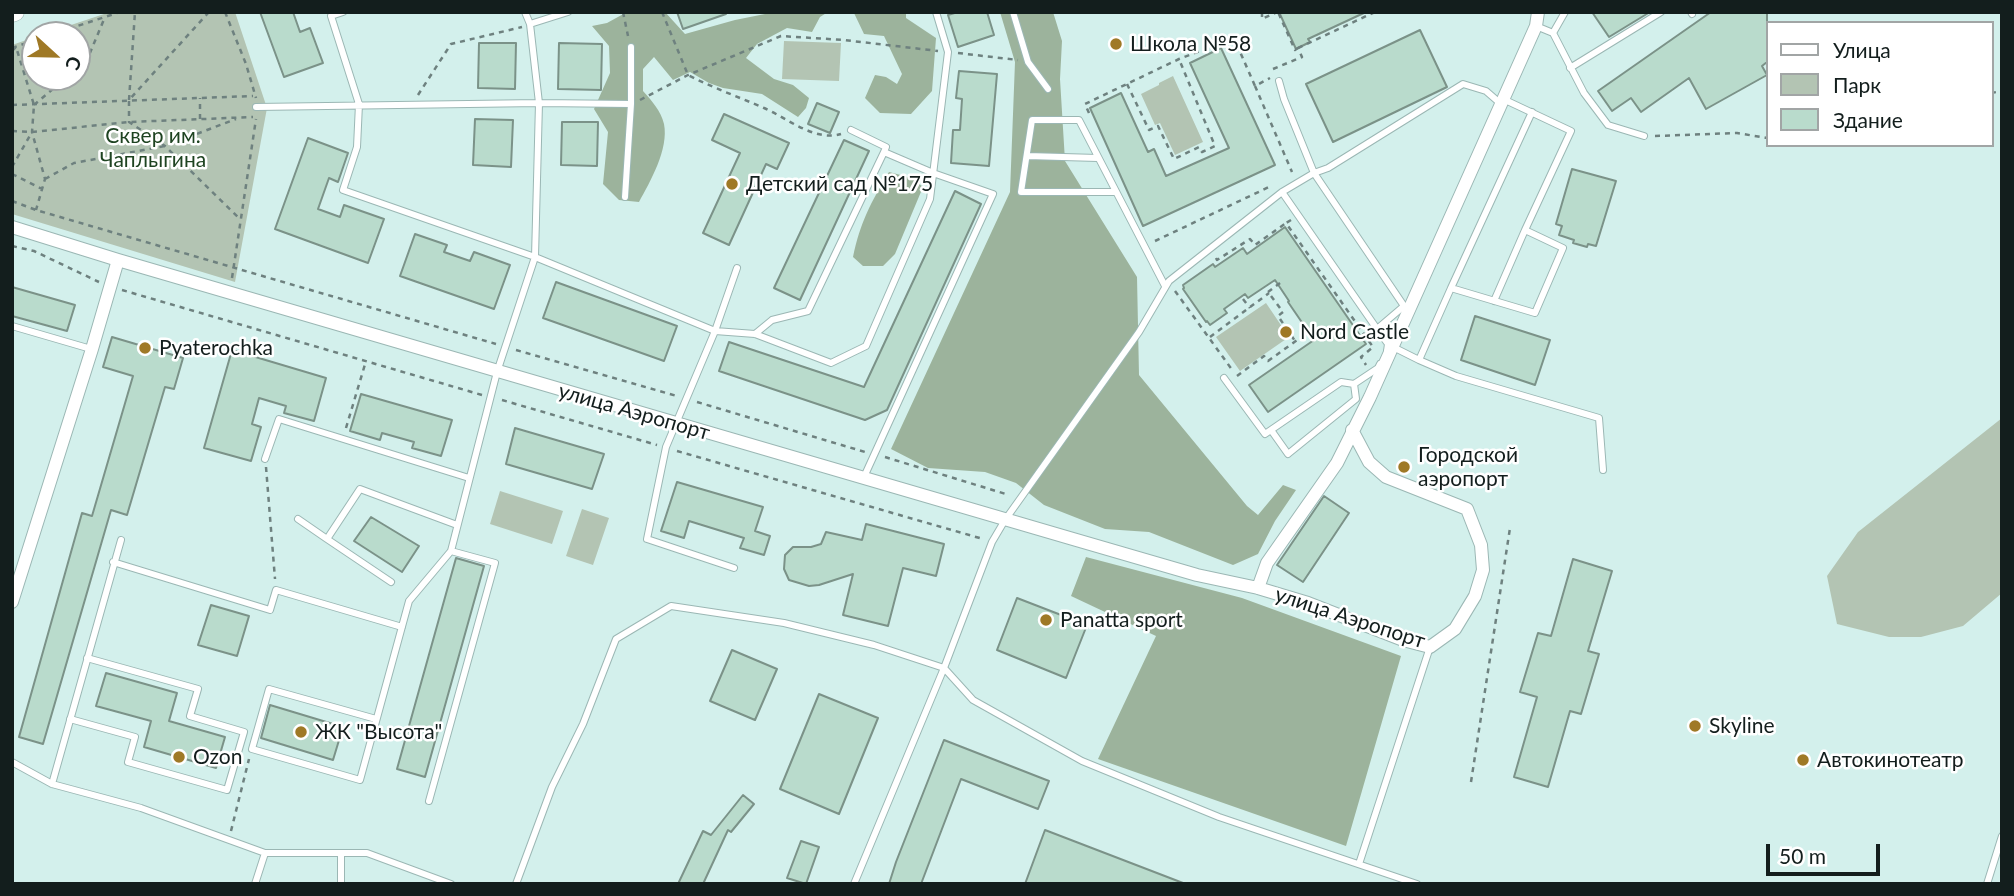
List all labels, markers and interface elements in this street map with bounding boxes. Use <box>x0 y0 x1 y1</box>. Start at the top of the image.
north arrow <box>21 21 91 91</box>
legend <box>1766 21 1993 147</box>
place label: Школа №58 <box>1130 31 1251 57</box>
marker: Школа №58 <box>1108 36 1124 52</box>
text: Улица <box>1833 37 1891 62</box>
text: С <box>61 53 87 73</box>
text: Парк <box>1833 72 1881 97</box>
text: Здание <box>1833 107 1903 132</box>
park label: Сквер им. Чаплыгина <box>100 123 206 173</box>
place label: Детский сад №175 <box>746 171 933 197</box>
marker: Детский сад №175 <box>724 176 740 192</box>
place label: Nord Castle <box>1300 319 1409 345</box>
marker: Nord Castle <box>1278 324 1294 340</box>
place label: Pyaterochka <box>159 335 273 361</box>
marker: Pyaterochka <box>137 340 153 356</box>
street label: улица Аэропорт <box>555 378 713 446</box>
place label: Городской аэропорт <box>1418 442 1518 492</box>
marker: Городской аэропорт <box>1396 459 1412 475</box>
street label: улица Аэропорт <box>1272 582 1428 654</box>
place label: Panatta sport <box>1060 607 1183 633</box>
marker: Panatta sport <box>1038 612 1054 628</box>
place label: Skyline <box>1709 713 1775 739</box>
marker: Skyline <box>1687 718 1703 734</box>
place label: ЖК "Высота" <box>315 719 442 745</box>
marker: ЖК "Высота" <box>293 724 309 740</box>
place label: Ozon <box>193 744 242 770</box>
place label: Автокинотеатр <box>1817 747 1964 773</box>
marker: Ozon <box>171 749 187 765</box>
marker: Автокинотеатр <box>1795 752 1811 768</box>
scale bar <box>1769 830 1883 874</box>
text: 50 m <box>1779 843 1826 868</box>

